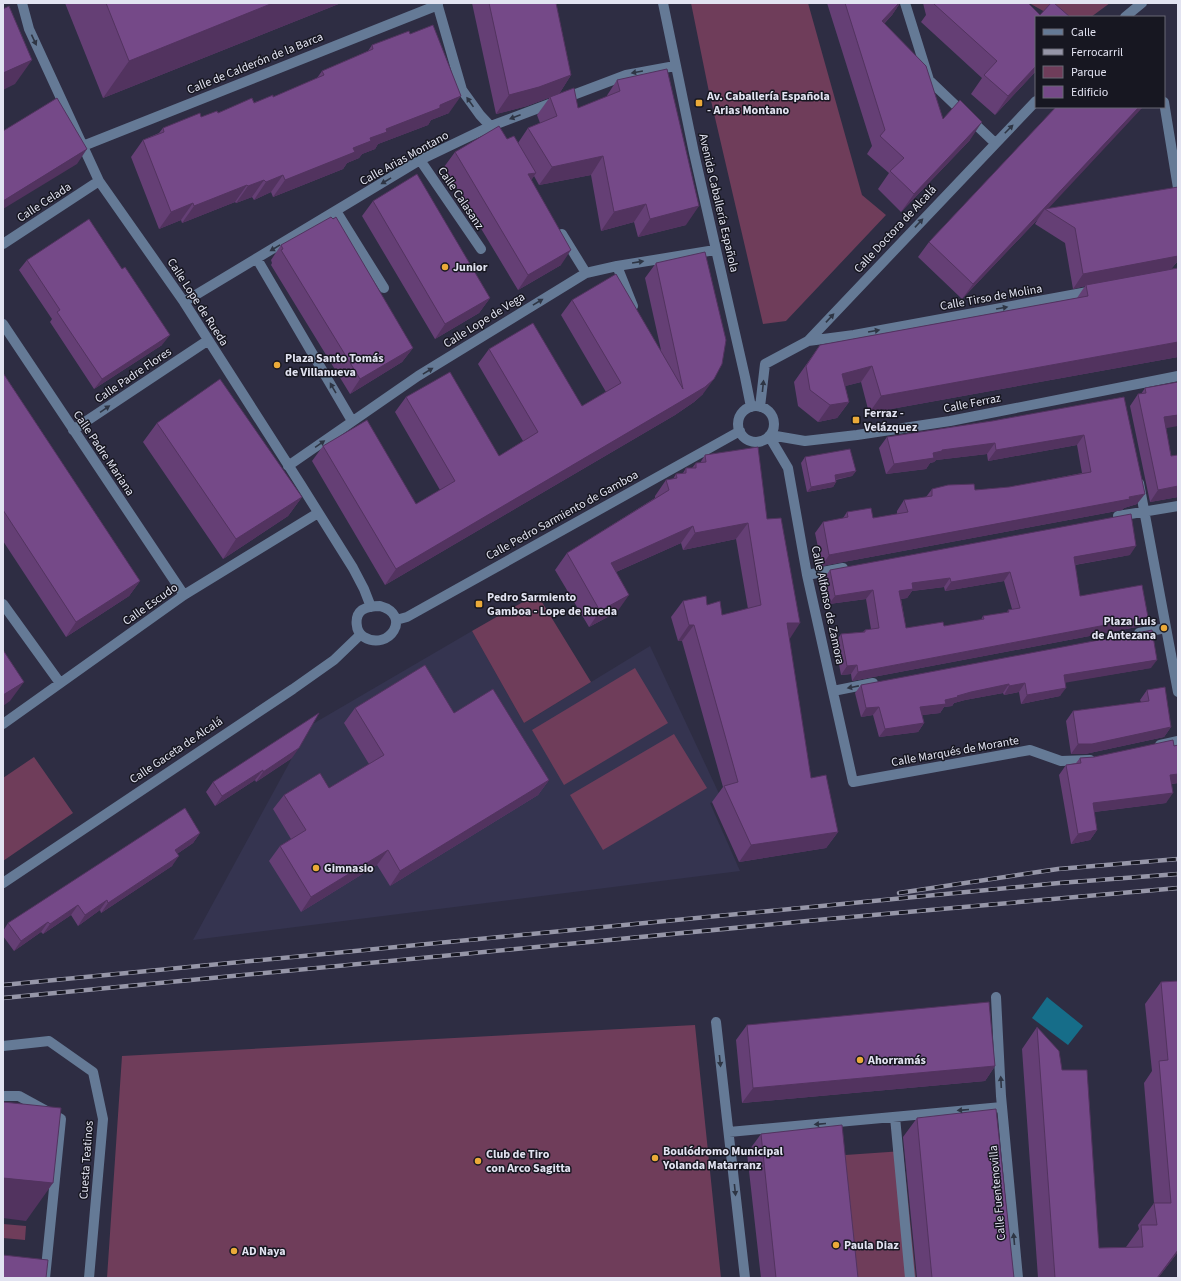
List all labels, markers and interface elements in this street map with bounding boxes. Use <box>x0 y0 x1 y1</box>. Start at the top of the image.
legend <box>1035 16 1165 108</box>
text: Calle <box>1071 24 1096 41</box>
street label: Calle de Calderón de la Barca <box>185 28 326 99</box>
one-way arrow <box>31 34 37 46</box>
text: Ferrocarril <box>1071 44 1123 61</box>
text: Parque <box>1071 64 1107 81</box>
one-way arrow <box>631 70 643 76</box>
text: Edificio <box>1071 84 1108 101</box>
place label: Av. Caballería Española - Arias Montano <box>706 88 830 119</box>
one-way arrow <box>466 97 474 107</box>
marker: Av. Caballería Española - Arias Montano <box>694 98 704 108</box>
one-way arrow <box>509 115 521 121</box>
one-way arrow <box>1004 124 1014 134</box>
street label: Calle Arias Montano <box>357 127 452 190</box>
street label: Avenida Caballería Española <box>694 132 743 274</box>
street label: Calle Calasanz <box>433 164 488 233</box>
one-way arrow <box>381 177 391 185</box>
street label: Calle Celada <box>14 178 75 226</box>
street label: Calle Doctora de Alcalá <box>850 182 941 277</box>
one-way arrow <box>914 218 924 228</box>
one-way arrow <box>269 244 281 251</box>
street label: Calle Lope de Rueda <box>163 255 232 350</box>
place label: Junior <box>453 259 488 276</box>
one-way arrow <box>632 259 644 265</box>
marker: Junior <box>440 262 450 272</box>
street label: Calle Tirso de Molina <box>939 280 1044 315</box>
street label: Calle Lope de Vega <box>440 288 528 352</box>
one-way arrow <box>532 298 544 305</box>
one-way arrow <box>996 305 1008 311</box>
one-way arrow <box>825 313 835 323</box>
one-way arrow <box>868 328 880 334</box>
street label: Calle Padre Flores <box>92 343 175 407</box>
place label: Plaza Santo Tomás de Villanueva <box>285 350 384 381</box>
marker: Plaza Santo Tomás de Villanueva <box>272 360 282 370</box>
one-way arrow <box>422 367 434 374</box>
one-way arrow <box>759 379 766 392</box>
one-way arrow <box>329 382 336 394</box>
street label: Calle Ferraz <box>942 390 1002 417</box>
one-way arrow <box>99 405 111 412</box>
place label: Ferraz - Velázquez <box>863 405 918 436</box>
street label: Calle Padre Mariana <box>69 407 138 499</box>
marker: Ferraz - Velázquez <box>851 415 861 425</box>
one-way arrow <box>315 440 326 448</box>
street label: Calle Pedro Sarmiento de Gamboa <box>483 466 641 564</box>
street label: Calle Alfonso de Zamora <box>807 544 848 666</box>
street label: Calle Escudo <box>119 579 181 630</box>
place label: Pedro Sarmiento Gamboa - Lope de Rueda <box>487 589 617 620</box>
marker: Pedro Sarmiento Gamboa - Lope de Rueda <box>474 599 484 609</box>
place label: Plaza Luis de Antezana <box>1091 613 1156 644</box>
marker: Plaza Luis de Antezana <box>1159 623 1169 633</box>
one-way arrow <box>847 685 859 691</box>
street label: Calle Gaceta de Alcalá <box>126 713 226 788</box>
street label: Calle Marqués de Morante <box>890 732 1020 771</box>
place label: Gimnasio <box>324 860 374 877</box>
marker: Gimnasio <box>311 863 321 873</box>
place label: Ahorramás <box>867 1052 926 1069</box>
one-way arrow <box>717 1055 724 1067</box>
marker: Ahorramás <box>855 1055 865 1065</box>
one-way arrow <box>997 1076 1004 1088</box>
one-way arrow <box>957 1107 969 1114</box>
street label: Cuesta Teatinos <box>75 1120 98 1200</box>
one-way arrow <box>814 1121 826 1128</box>
place label: Boulódromo Municipal Yolanda Matarranz <box>662 1143 783 1174</box>
street label: Calle Fuentenovilla <box>985 1145 1010 1241</box>
place label: Club de Tiro con Arco Sagitta <box>486 1146 571 1177</box>
marker: Boulódromo Municipal Yolanda Matarranz <box>650 1153 660 1163</box>
marker: Club de Tiro con Arco Sagitta <box>473 1156 483 1166</box>
one-way arrow <box>732 1184 739 1196</box>
one-way arrow <box>1011 1233 1018 1245</box>
place label: Paula Diaz <box>844 1237 899 1254</box>
marker: Paula Diaz <box>831 1240 841 1250</box>
place label: AD Naya <box>241 1243 286 1260</box>
marker: AD Naya <box>229 1246 239 1256</box>

